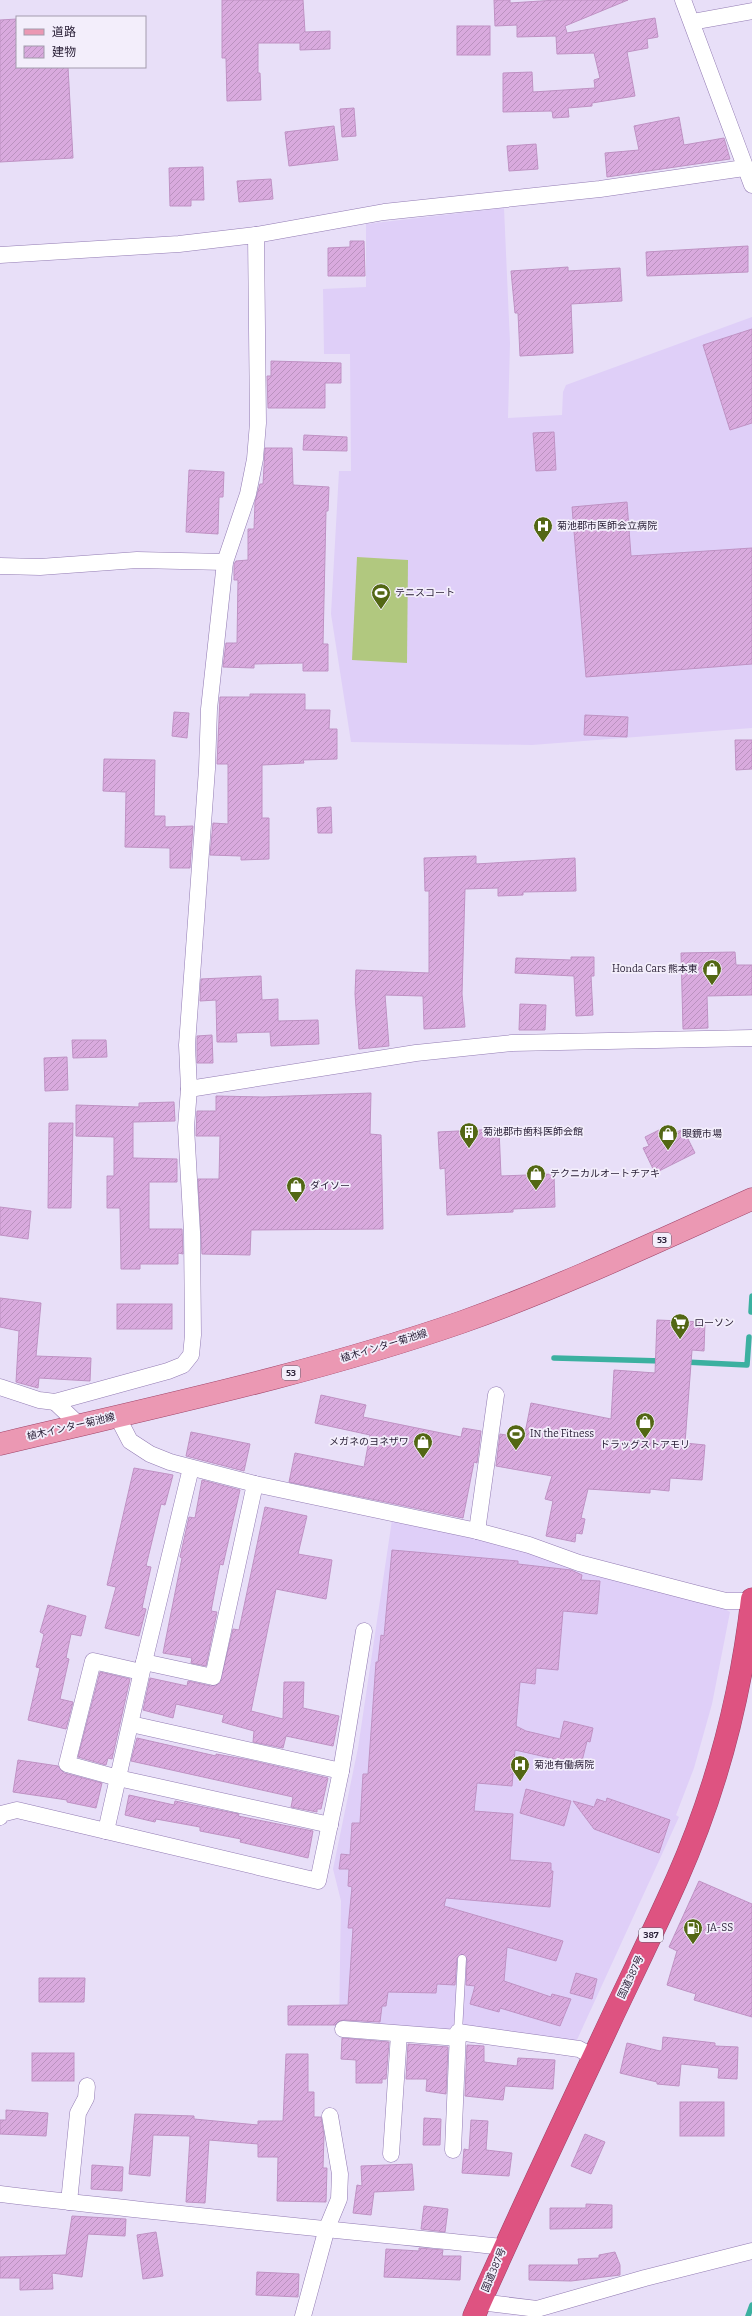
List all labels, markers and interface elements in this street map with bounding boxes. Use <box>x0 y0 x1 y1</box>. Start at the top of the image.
legend <box>16 16 146 68</box>
text: 道路 <box>52 25 76 39</box>
text: 建物 <box>52 45 76 59</box>
hospital icon: 菊池郡市医師会立病院 <box>532 515 554 543</box>
place label: 菊池郡市医師会立病院 <box>557 520 657 532</box>
sports icon: テニスコート <box>370 582 392 610</box>
place label: テニスコート <box>395 587 455 599</box>
shop icon: Honda Cars 熊本東 <box>701 958 723 986</box>
place label: Honda Cars 熊本東 <box>612 963 698 975</box>
building icon: 菊池郡市歯科医師会館 <box>458 1121 480 1149</box>
shop icon: 眼鏡市場 <box>657 1123 679 1151</box>
place label: 菊池郡市歯科医師会館 <box>483 1126 583 1138</box>
place label: 眼鏡市場 <box>682 1128 722 1140</box>
shop icon: テクニカルオートチアキ <box>525 1163 547 1191</box>
place label: テクニカルオートチアキ <box>550 1168 660 1180</box>
shop icon: ダイソー <box>285 1175 307 1203</box>
place label: ダイソー <box>310 1180 350 1192</box>
road number: 53 <box>653 1233 671 1247</box>
supermarket icon: ローソン <box>669 1312 691 1340</box>
place label: ローソン <box>694 1317 734 1329</box>
street label: 植木インター菊池線 <box>339 1327 429 1365</box>
road number: 53 <box>282 1366 300 1380</box>
street label: 植木インター菊池線 <box>26 1411 116 1443</box>
shop icon: ドラッグストアモリ <box>634 1411 656 1439</box>
sports icon: IN the Fitness <box>505 1423 527 1451</box>
place label: IN the Fitness <box>530 1428 594 1440</box>
shop icon: メガネのヨネザワ <box>412 1431 434 1459</box>
place label: メガネのヨネザワ <box>329 1436 409 1448</box>
place label: ドラッグストアモリ <box>600 1439 690 1451</box>
hospital icon: 菊池有働病院 <box>509 1754 531 1782</box>
place label: 菊池有働病院 <box>534 1759 594 1771</box>
fuel station icon: JA-SS <box>682 1917 704 1945</box>
place label: JA-SS <box>706 1922 733 1934</box>
road number: 387 <box>639 1928 663 1942</box>
street label: 国道387号 <box>616 1953 646 2001</box>
street label: 国道387号 <box>479 2246 509 2294</box>

